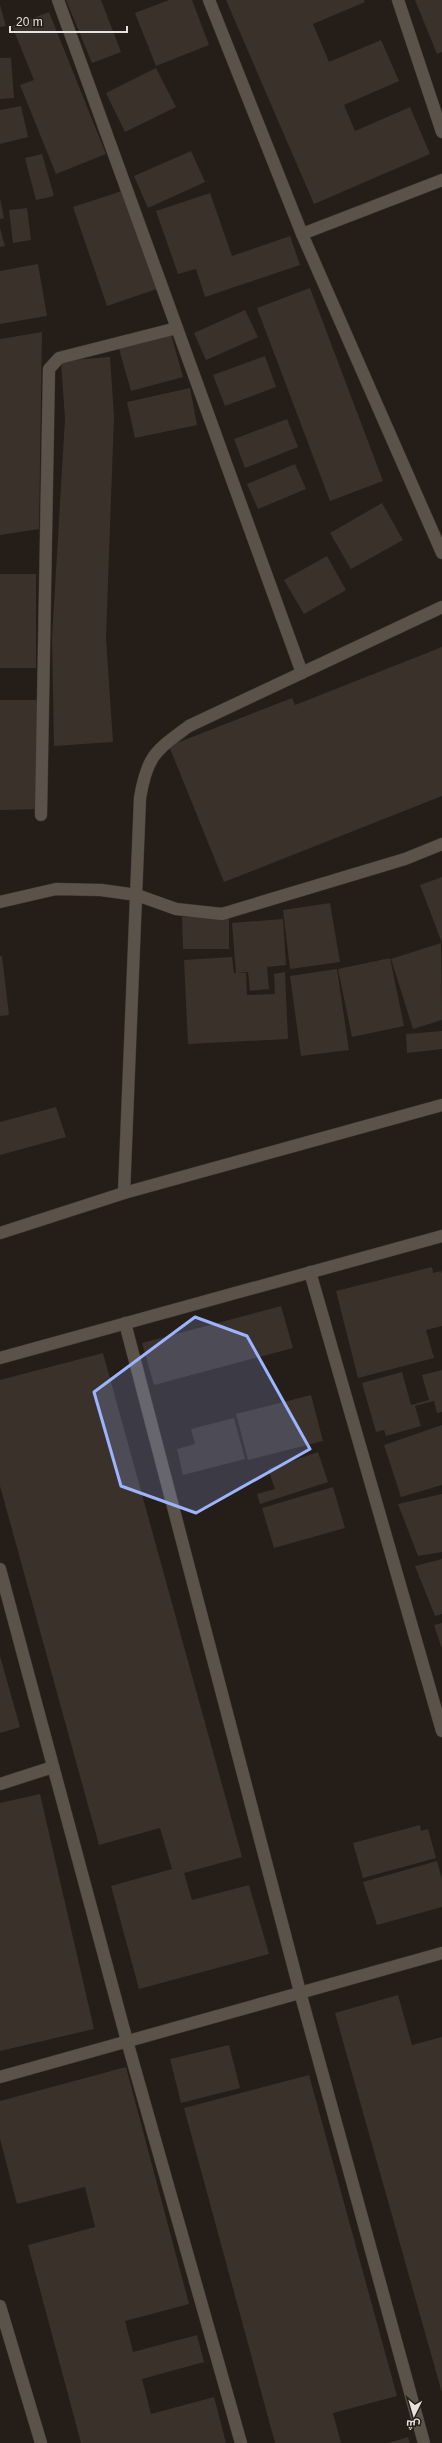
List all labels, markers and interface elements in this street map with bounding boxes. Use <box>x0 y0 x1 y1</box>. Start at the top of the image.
scale bar <box>10 8 127 34</box>
text: 20 m <box>16 15 43 29</box>
north arrow <box>394 2395 434 2435</box>
text: ش <box>406 2417 421 2432</box>

